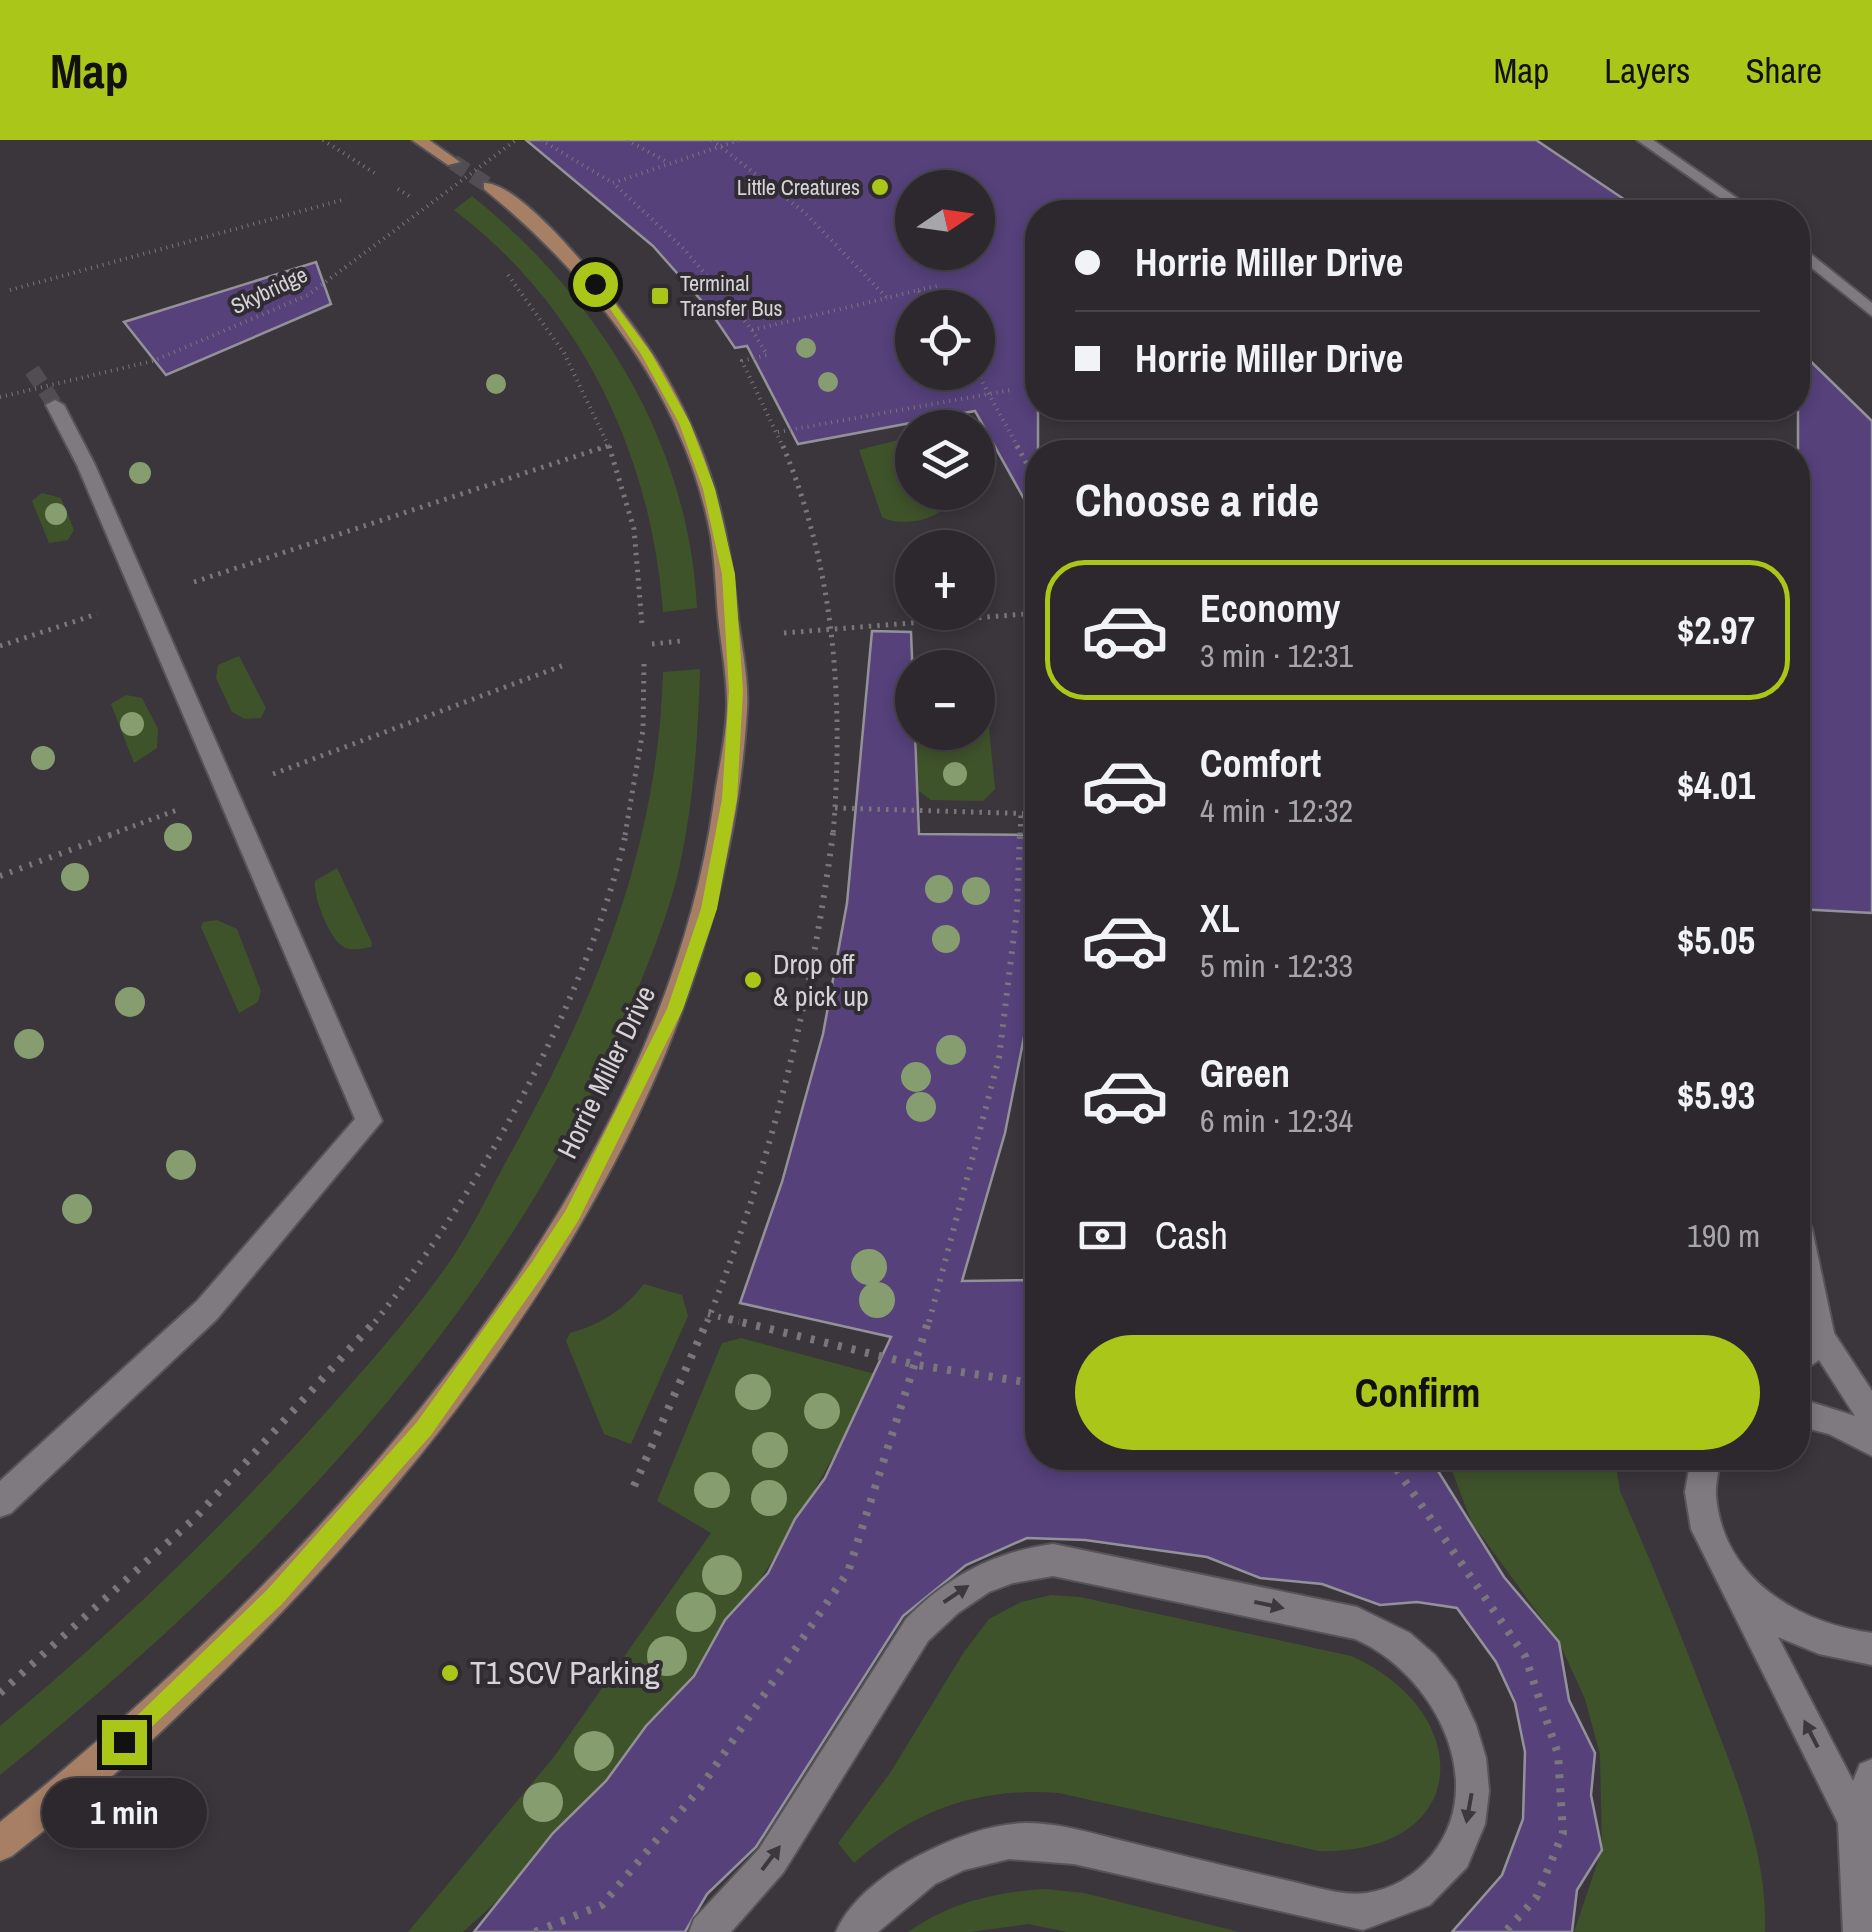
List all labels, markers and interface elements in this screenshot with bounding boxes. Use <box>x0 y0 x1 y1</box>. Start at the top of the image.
text: Map <box>50 38 129 103</box>
text: Map <box>1493 47 1549 94</box>
text: Layers <box>1604 47 1690 94</box>
text: Share <box>1745 47 1822 94</box>
north arrow <box>895 170 995 270</box>
map controls <box>895 170 995 750</box>
place label: Little Creatures <box>737 172 860 202</box>
marker: Little Creatures <box>869 176 891 198</box>
text: Horrie Miller Drive <box>1135 237 1403 288</box>
street label: Skybridge <box>226 259 312 321</box>
route start <box>573 262 618 307</box>
place label: Terminal Transfer Bus <box>680 268 783 323</box>
marker: Terminal Transfer Bus <box>649 285 671 307</box>
button: locate <box>895 290 995 390</box>
text: Horrie Miller Drive <box>1135 333 1403 384</box>
button: layers <box>895 410 995 510</box>
text: Choose a ride <box>1075 469 1319 530</box>
button: + <box>895 530 995 630</box>
text: Economy <box>1200 583 1340 634</box>
icon: car <box>1080 585 1170 675</box>
text: $2.97 <box>1677 605 1755 656</box>
text: 3 min · 12:31 <box>1200 634 1353 677</box>
button: − <box>895 650 995 750</box>
text: Comfort <box>1200 738 1321 789</box>
icon: car <box>1080 740 1170 830</box>
text: $4.01 <box>1677 760 1755 811</box>
text: 4 min · 12:32 <box>1200 789 1353 832</box>
text: XL <box>1200 893 1240 944</box>
icon: car <box>1080 895 1170 985</box>
text: $5.05 <box>1677 915 1755 966</box>
text: 5 min · 12:33 <box>1200 944 1353 987</box>
place label: Drop off & pick up <box>773 945 869 1015</box>
marker: Drop off & pick up <box>742 969 764 991</box>
street label: Horrie Miller Drive <box>548 979 664 1165</box>
text: Green <box>1200 1048 1290 1099</box>
icon: car <box>1080 1050 1170 1140</box>
text: $5.93 <box>1677 1070 1755 1121</box>
text: 6 min · 12:34 <box>1200 1099 1353 1142</box>
icon: cash <box>1075 1208 1130 1263</box>
text: Cash <box>1155 1210 1228 1261</box>
text: 190 m <box>1687 1214 1760 1257</box>
button: Confirm <box>1075 1335 1760 1450</box>
one-way arrow <box>942 1584 969 1604</box>
one-way arrow <box>1254 1597 1285 1613</box>
place label: T1 SCV Parking <box>470 1651 660 1694</box>
marker: T1 SCV Parking <box>439 1662 461 1684</box>
route end <box>102 1720 147 1765</box>
one-way arrow <box>1803 1720 1820 1749</box>
callout: 1 min <box>42 1777 206 1847</box>
text: 1 min <box>90 1791 159 1834</box>
one-way arrow <box>1461 1793 1476 1824</box>
one-way arrow <box>760 1845 781 1871</box>

